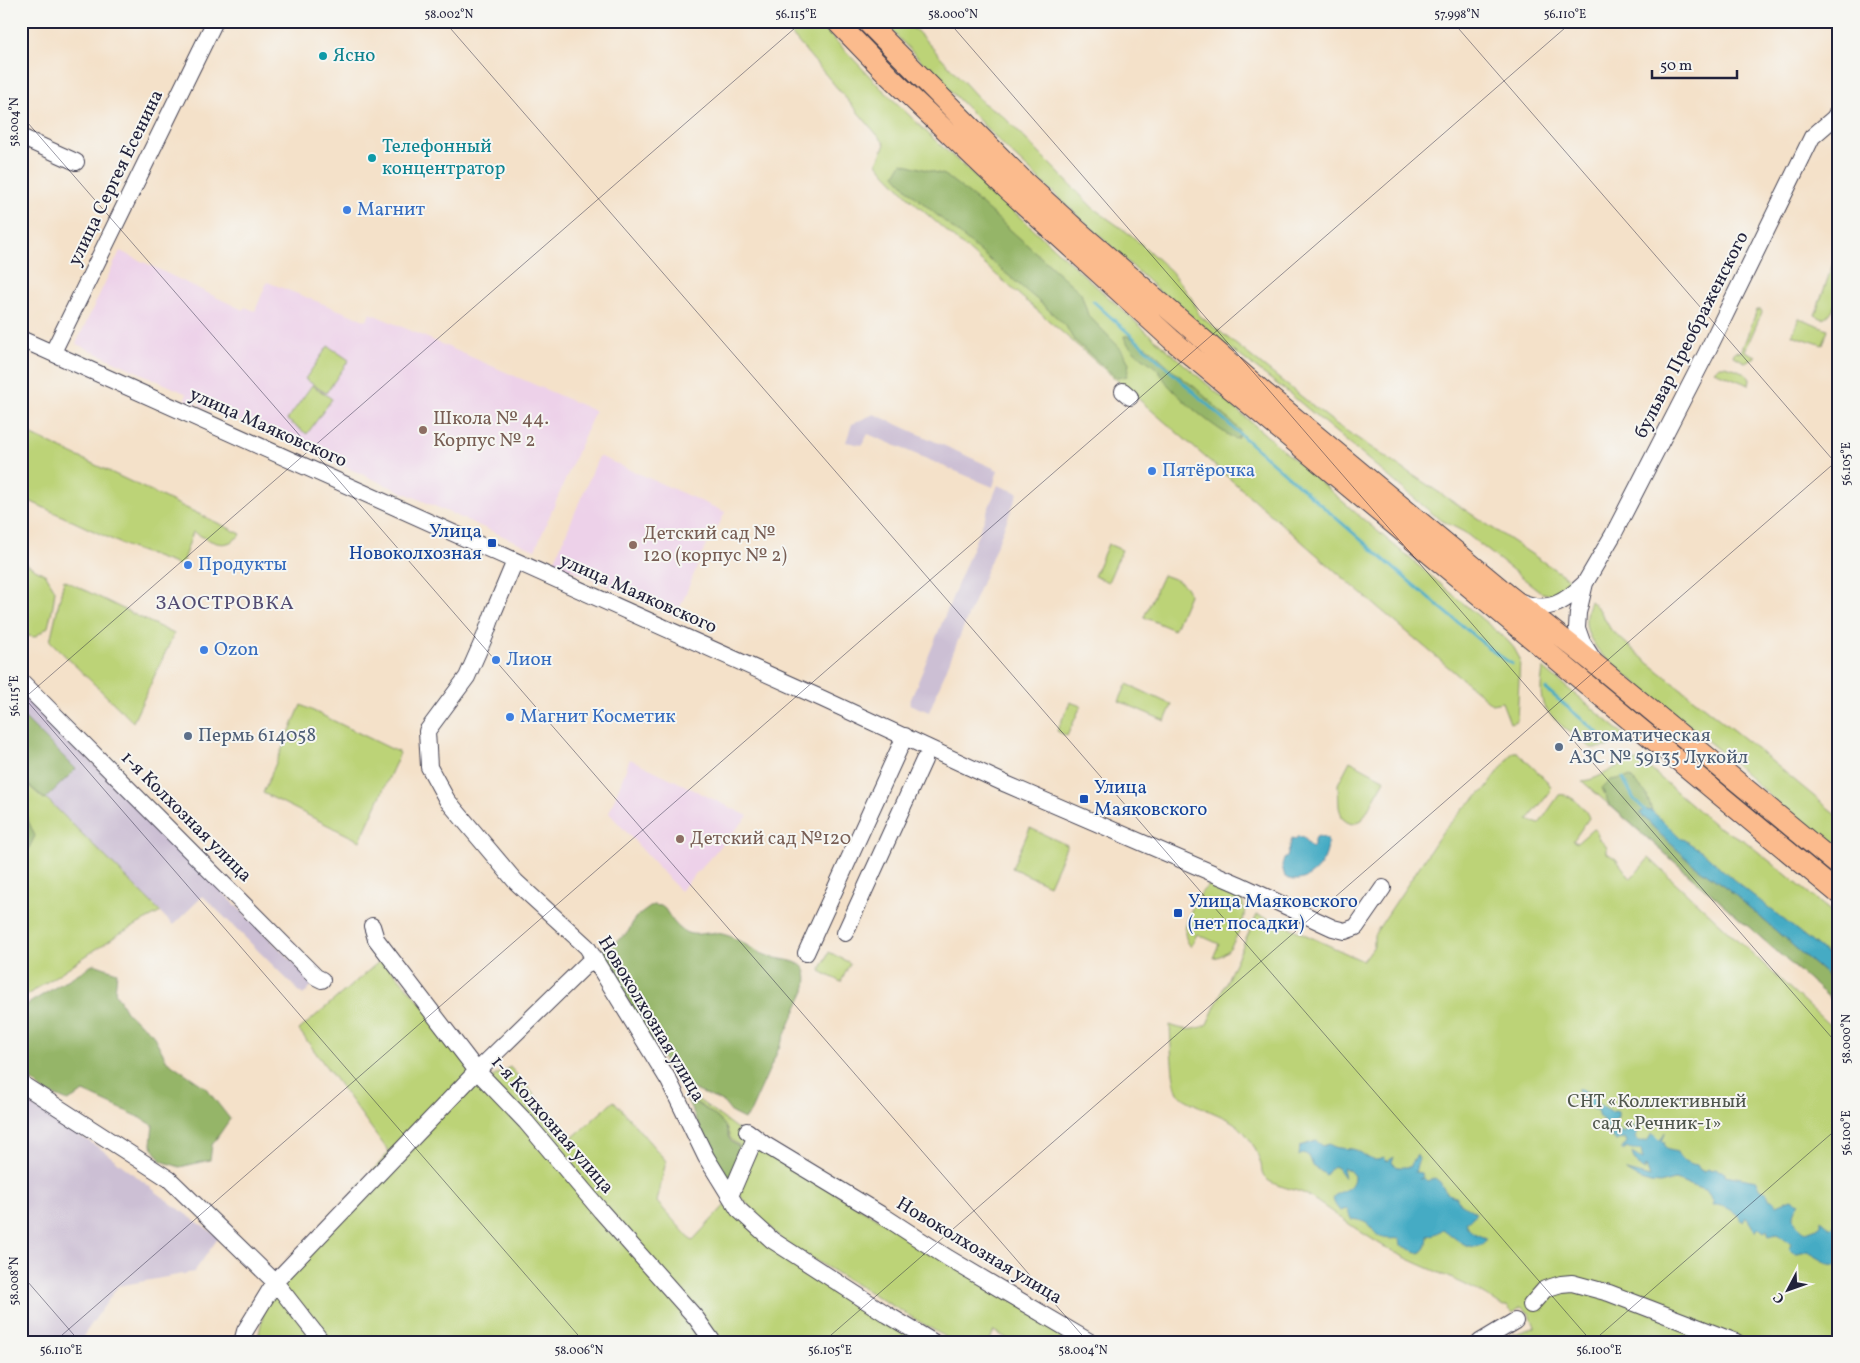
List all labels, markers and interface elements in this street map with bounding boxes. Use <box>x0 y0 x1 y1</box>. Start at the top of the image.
text: 58.002°N <box>425 7 474 23</box>
text: 56.115°E <box>775 7 817 23</box>
text: 58.000°N <box>928 7 978 23</box>
text: 57.998°N <box>1434 7 1480 23</box>
text: 56.110°E <box>1544 7 1586 23</box>
place label: Ясно <box>333 43 375 69</box>
scale bar <box>1652 48 1738 80</box>
marker: Ясно <box>317 50 329 62</box>
text: 50 m <box>1660 56 1692 77</box>
street label: улица Сергея Есенина <box>62 86 170 270</box>
text: 58.004°N <box>7 97 23 147</box>
place label: Телефонный концентратор <box>382 134 505 182</box>
marker: Телефонный концентратор <box>366 152 378 164</box>
place label: Магнит <box>357 197 425 223</box>
marker: Магнит <box>341 204 353 216</box>
street label: бульвар Преображенского <box>1628 227 1756 443</box>
street label: улица Маяковского <box>185 382 351 474</box>
place label: Школа № 44. Корпус № 2 <box>433 406 549 454</box>
marker: Школа № 44. Корпус № 2 <box>417 424 429 436</box>
text: 56.105°E <box>1839 442 1855 486</box>
place label: Пятёрочка <box>1162 458 1255 484</box>
marker: Пятёрочка <box>1146 465 1158 477</box>
place label: Улица Новоколхозная <box>349 519 482 567</box>
place label: Детский сад № 120 (корпус № 2) <box>643 521 787 569</box>
marker: Улица Новоколхозная <box>486 537 498 549</box>
marker: Детский сад № 120 (корпус № 2) <box>627 539 639 551</box>
street label: улица Маяковского <box>555 548 721 640</box>
place label: Продукты <box>198 552 287 578</box>
marker: Продукты <box>182 559 194 571</box>
district label: ЗАОСТРОВКА <box>155 590 295 618</box>
place label: Ozon <box>214 637 259 663</box>
marker: Ozon <box>198 644 210 656</box>
place label: Лион <box>506 647 552 673</box>
marker: Лион <box>490 654 502 666</box>
text: 56.115°E <box>7 675 23 717</box>
place label: Магнит Косметик <box>520 704 676 730</box>
marker: Магнит Косметик <box>504 711 516 723</box>
place label: Пермь 614058 <box>198 723 316 749</box>
place label: Автоматическая АЗС № 59135 Лукойл <box>1569 723 1748 771</box>
marker: Пермь 614058 <box>182 730 194 742</box>
marker: Автоматическая АЗС № 59135 Лукойл <box>1553 741 1565 753</box>
street label: 1-я Колхозная улица <box>115 746 257 888</box>
place label: Улица Маяковского <box>1094 775 1207 823</box>
marker: Улица Маяковского <box>1078 793 1090 805</box>
place label: Детский сад №120 <box>690 826 851 852</box>
marker: Детский сад №120 <box>674 833 686 845</box>
place label: Улица Маяковского (нет посадки) <box>1188 889 1358 937</box>
marker: Улица Маяковского (нет посадки) <box>1172 907 1184 919</box>
street label: Новоколхозная улица <box>591 931 711 1107</box>
text: 58.000°N <box>1839 1014 1855 1064</box>
street label: 1-я Колхозная улица <box>484 1050 620 1200</box>
park label: СНТ «Коллективный сад «Речник-1» <box>1567 1089 1747 1137</box>
text: 56.100°E <box>1839 1110 1855 1156</box>
street label: Новоколхозная улица <box>891 1191 1067 1311</box>
text: 58.008°N <box>7 1256 23 1305</box>
north arrow <box>1762 1266 1812 1316</box>
text: С <box>1769 1288 1789 1307</box>
text: 56.110°E <box>40 1343 82 1359</box>
text: 58.006°N <box>555 1343 604 1359</box>
text: 56.105°E <box>808 1343 852 1359</box>
text: 58.004°N <box>1058 1343 1108 1359</box>
text: 56.100°E <box>1576 1343 1622 1359</box>

